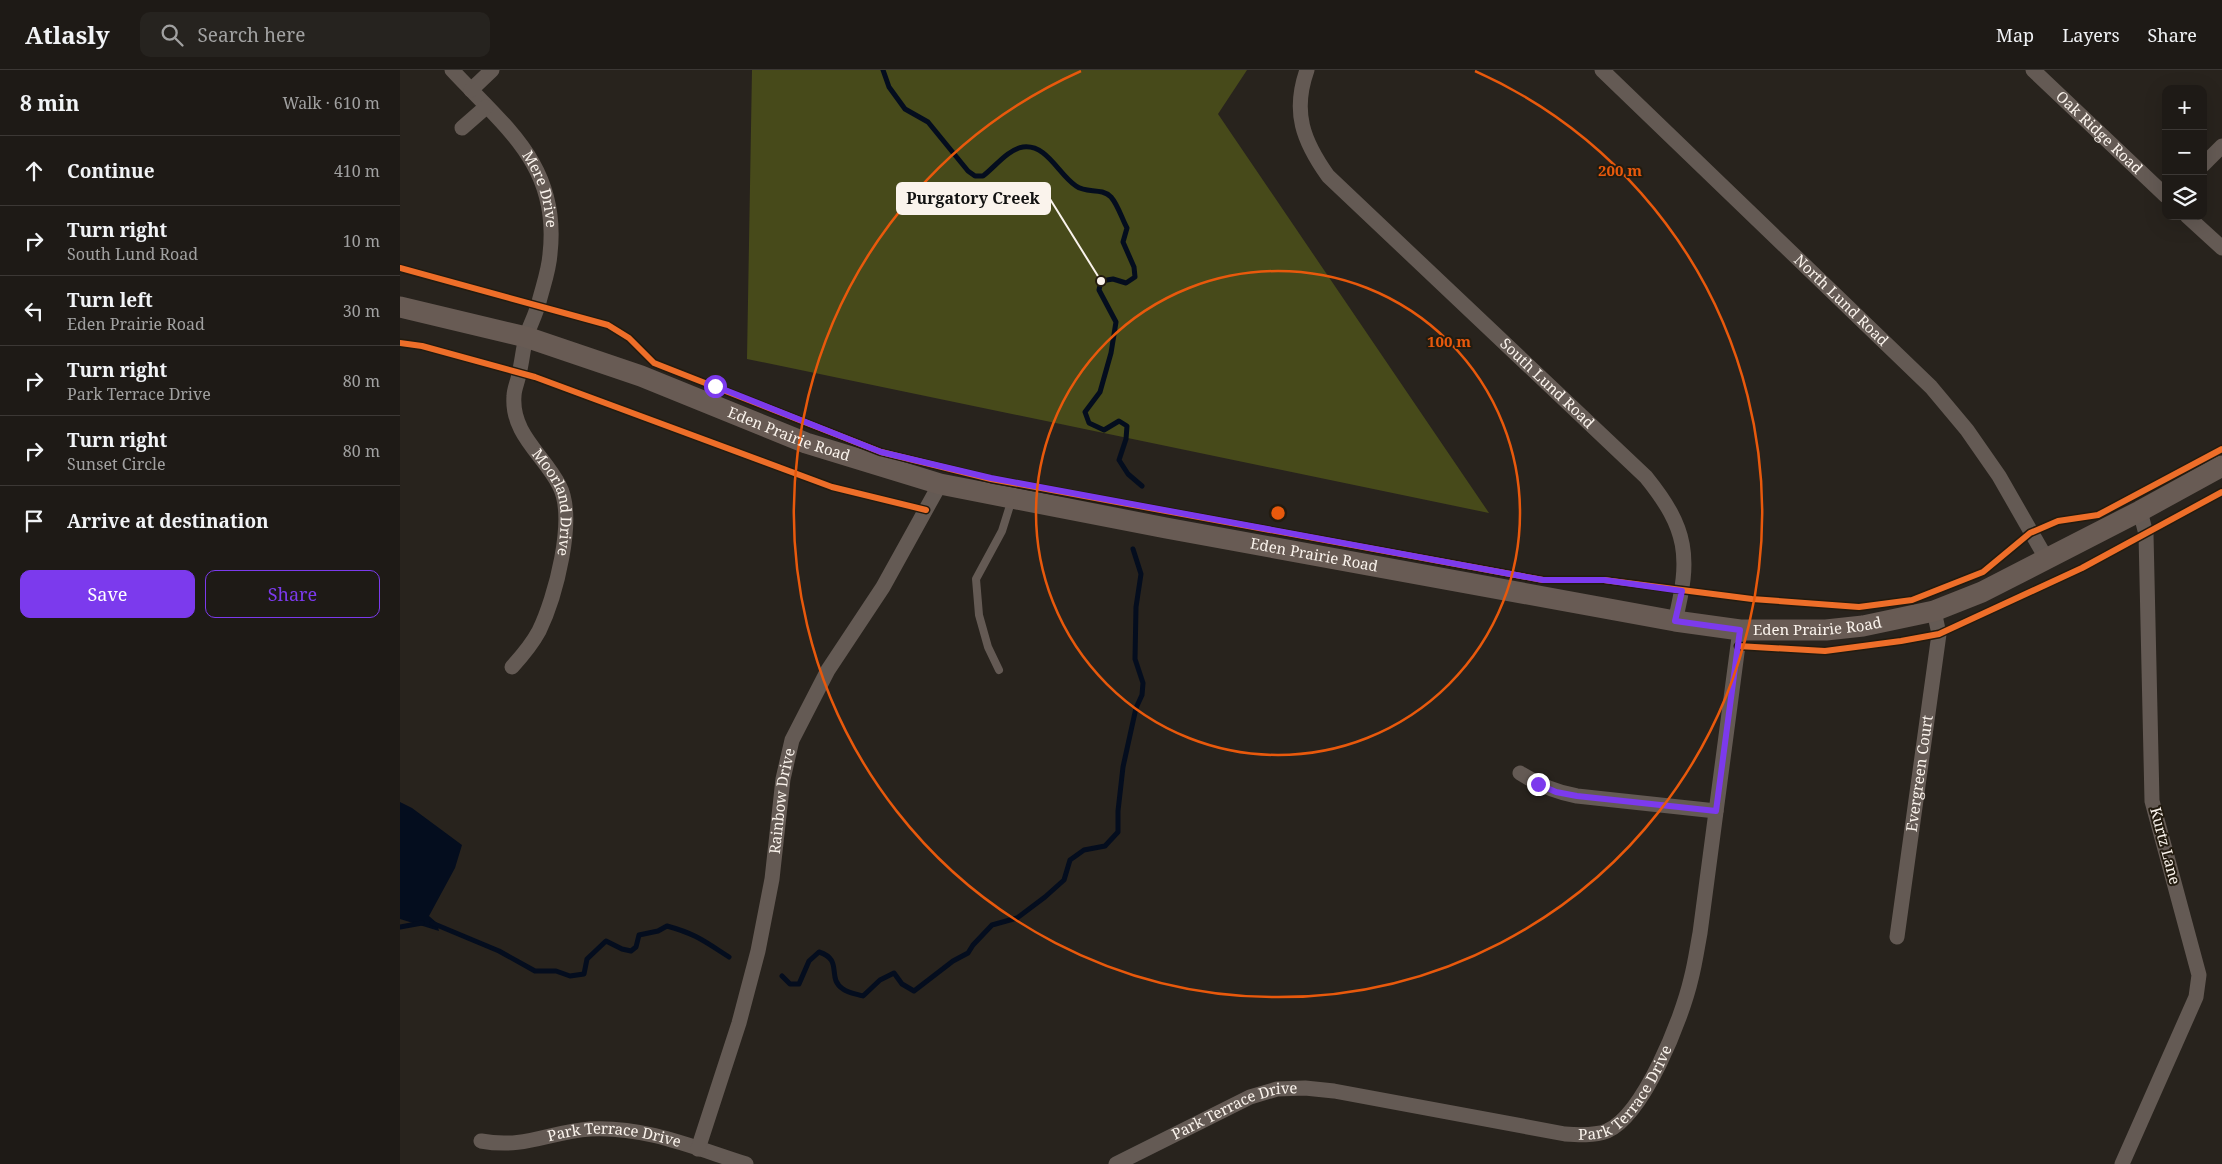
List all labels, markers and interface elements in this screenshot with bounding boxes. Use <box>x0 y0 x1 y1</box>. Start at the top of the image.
search box <box>140 12 490 57</box>
text: Atlasly <box>25 18 110 51</box>
icon: search <box>158 21 186 49</box>
text: Search here <box>198 22 305 48</box>
text: Map <box>1996 23 2034 47</box>
text: Layers <box>2062 23 2120 47</box>
text: Share <box>2148 23 2197 47</box>
map controls <box>2162 85 2207 220</box>
button: + <box>2162 85 2207 130</box>
street label: Oak Ridge Road <box>2052 86 2147 178</box>
text: 8 min <box>20 89 79 117</box>
text: Walk · 610 m <box>283 92 380 114</box>
button: − <box>2162 130 2207 175</box>
street label: Mere Drive <box>518 146 562 228</box>
icon: ahead <box>20 157 48 185</box>
text: Continue <box>67 158 155 184</box>
text: 410 m <box>334 160 380 182</box>
text: 200 m <box>1598 160 1642 180</box>
button: layers <box>2162 175 2207 220</box>
callout: Purgatory Creek <box>897 183 1050 214</box>
text: Purgatory Creek <box>906 187 1041 209</box>
text: Turn right <box>67 217 167 243</box>
icon: right <box>20 227 48 255</box>
text: 10 m <box>343 230 380 252</box>
text: South Lund Road <box>67 243 198 265</box>
street label: North Lund Road <box>1790 249 1893 350</box>
text: Turn left <box>67 287 153 313</box>
icon: left <box>20 297 48 325</box>
text: 30 m <box>343 300 380 322</box>
text: Eden Prairie Road <box>67 313 205 335</box>
text: 100 m <box>1427 331 1471 351</box>
street label: South Lund Road <box>1496 333 1599 432</box>
text: Turn right <box>67 357 167 383</box>
icon: right <box>20 367 48 395</box>
text: 80 m <box>343 370 380 392</box>
route start <box>704 375 727 398</box>
text: Park Terrace Drive <box>67 383 211 405</box>
street label: Eden Prairie Road <box>725 401 853 465</box>
text: Turn right <box>67 427 167 453</box>
icon: right <box>20 437 48 465</box>
text: 80 m <box>343 440 380 462</box>
street label: Moorland Drive <box>528 444 577 558</box>
text: Sunset Circle <box>67 453 166 475</box>
centre of rings <box>1269 504 1287 522</box>
icon: arrive <box>20 507 48 535</box>
text: Arrive at destination <box>67 508 269 534</box>
street label: Eden Prairie Road <box>1249 533 1380 576</box>
button: Save <box>20 570 195 618</box>
button: Share <box>205 570 380 618</box>
street label: Eden Prairie Road <box>1753 611 1883 639</box>
street label: Evergreen Court <box>1901 714 1937 833</box>
street label: Rainbow Drive <box>764 746 799 855</box>
route end <box>1527 773 1550 796</box>
street label: Kurtz Lane <box>2146 805 2186 887</box>
street label: Park Terrace Drive <box>1578 1042 1676 1144</box>
street label: Park Terrace Drive <box>1168 1077 1298 1144</box>
street label: Park Terrace Drive <box>545 1118 684 1151</box>

